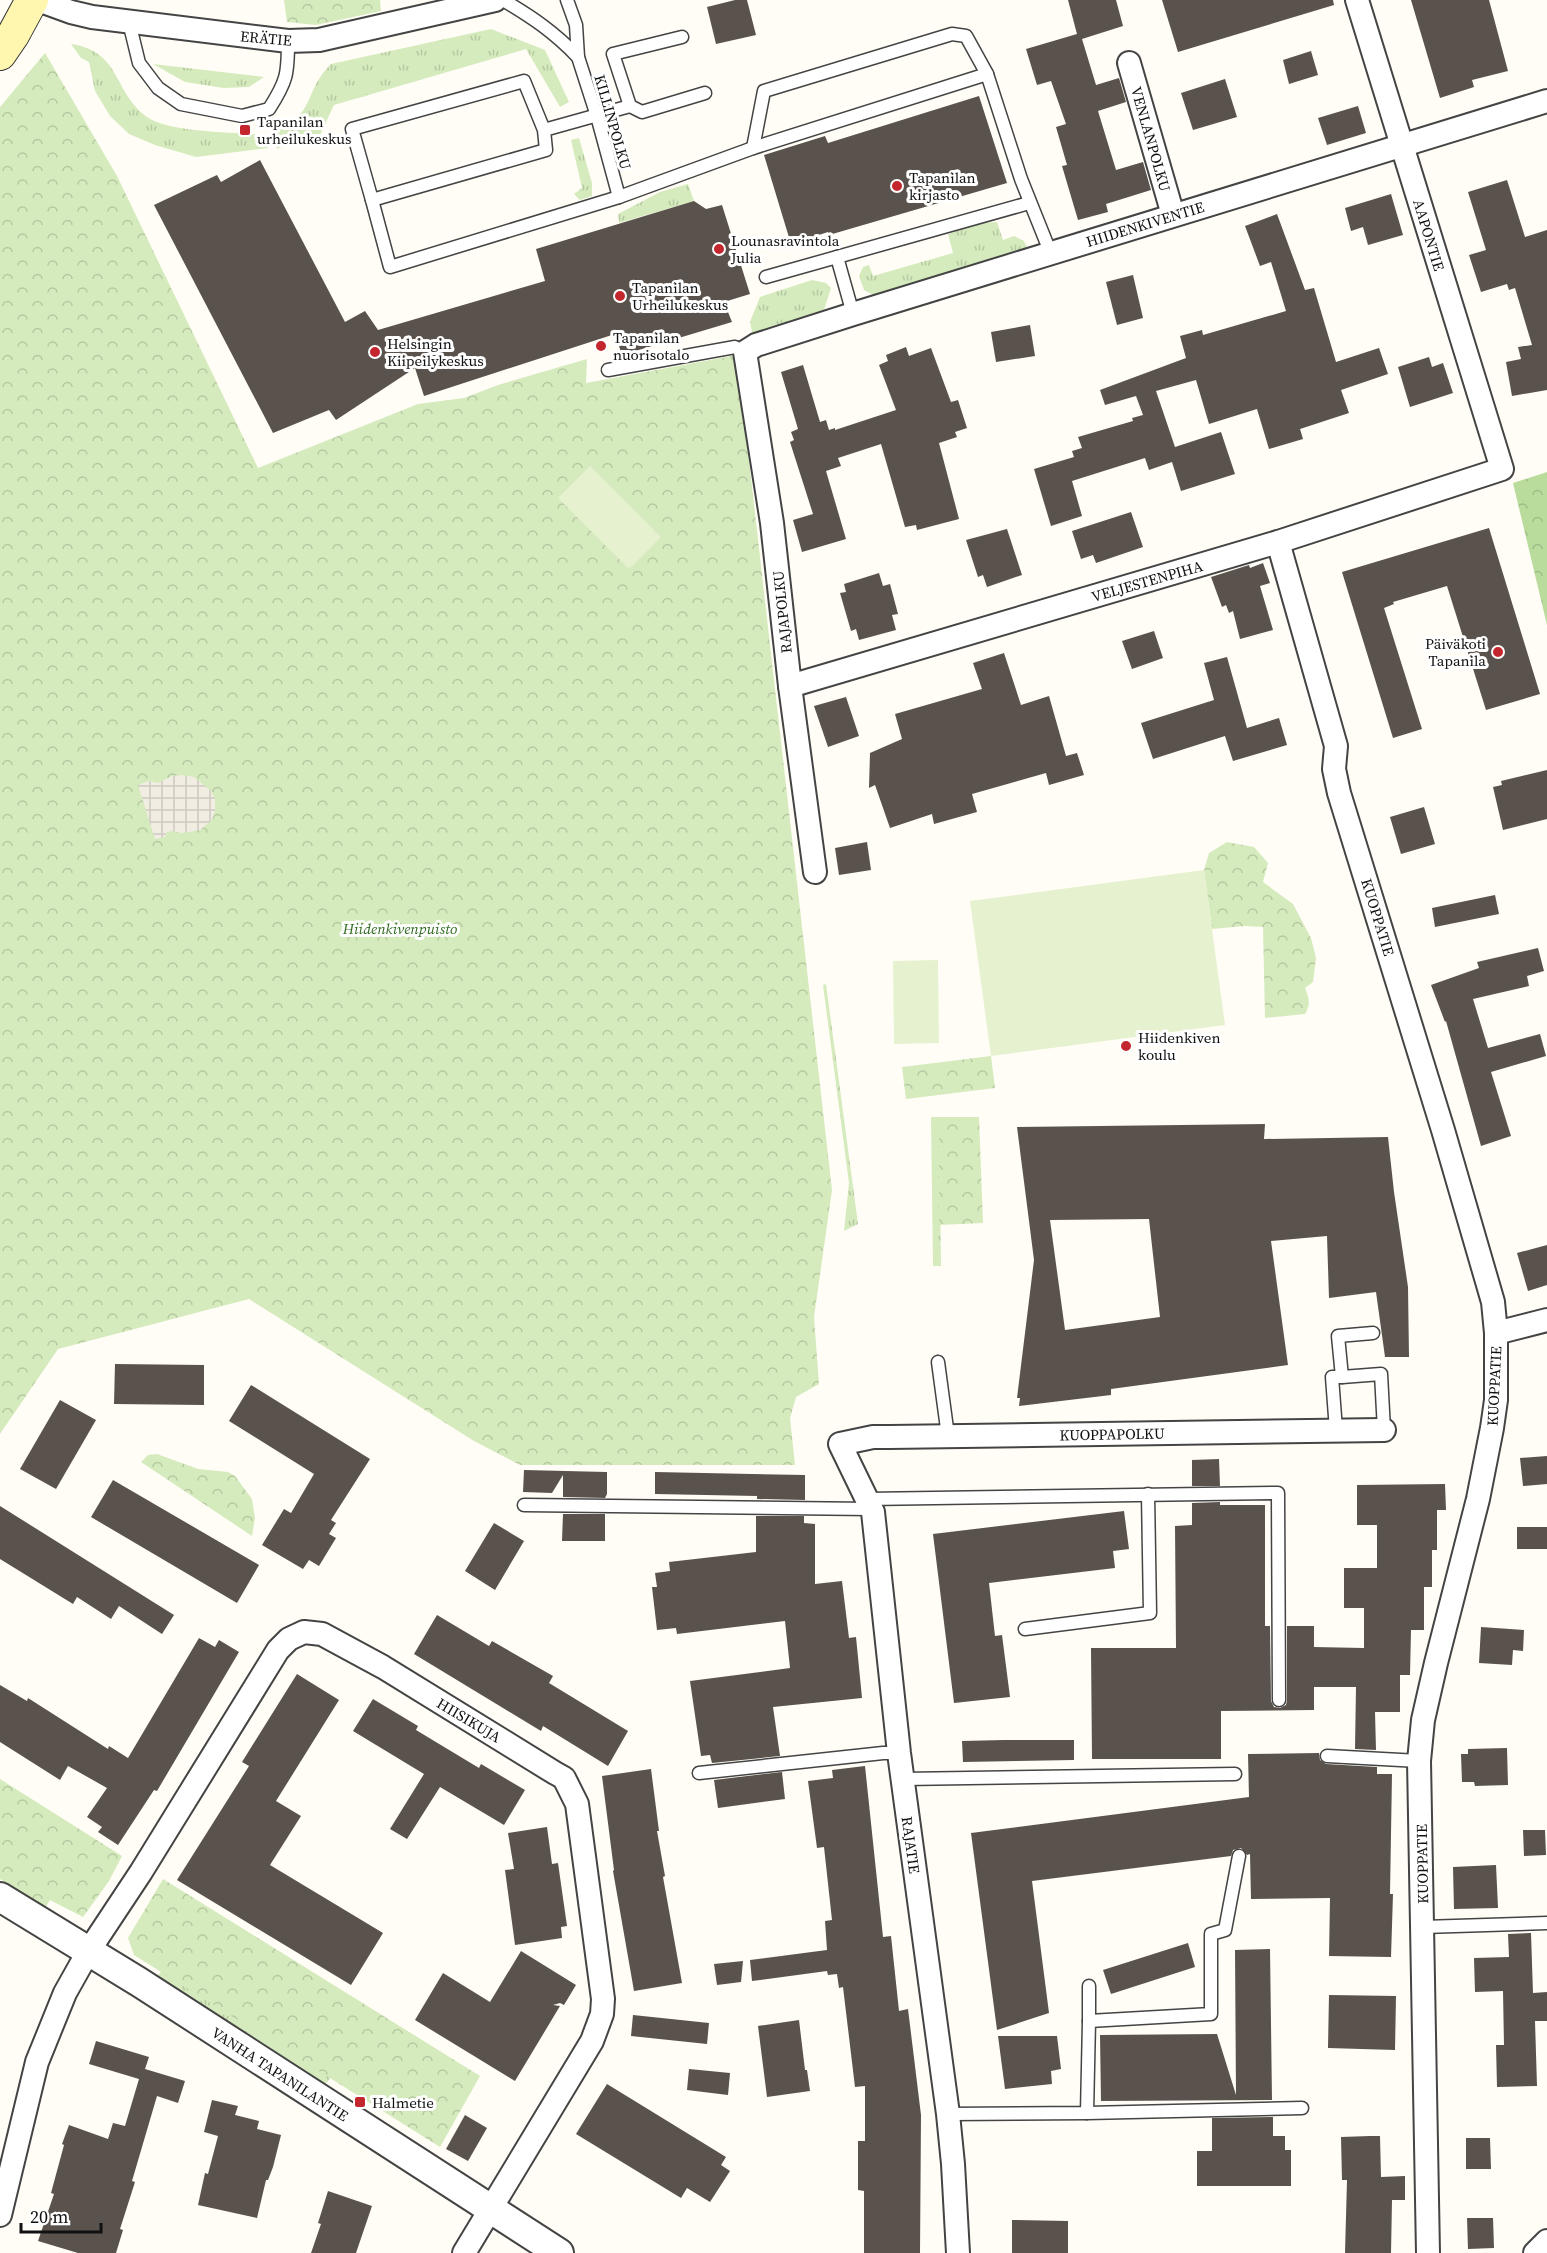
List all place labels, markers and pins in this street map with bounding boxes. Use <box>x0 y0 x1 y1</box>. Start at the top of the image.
place label: Tapanilan urheilukeskus <box>257 111 352 149</box>
marker: Tapanilan urheilukeskus <box>238 123 252 137</box>
place label: Tapanilan kirjasto <box>909 167 976 205</box>
marker: Tapanilan kirjasto <box>890 179 904 193</box>
place label: Lounasravintola Julia <box>730 230 840 268</box>
marker: Lounasravintola Julia <box>712 242 726 256</box>
place label: Tapanilan Urheilukeskus <box>632 277 728 315</box>
marker: Tapanilan Urheilukeskus <box>613 289 627 303</box>
place label: Tapanilan nuorisotalo <box>613 327 689 365</box>
place label: Helsingin Kiipeilykeskus <box>387 333 484 371</box>
marker: Tapanilan nuorisotalo <box>594 339 608 353</box>
marker: Helsingin Kiipeilykeskus <box>368 345 382 359</box>
place label: Päiväkoti Tapanila <box>1425 633 1486 671</box>
marker: Päiväkoti Tapanila <box>1491 645 1505 659</box>
place label: Hiidenkiven koulu <box>1138 1027 1220 1065</box>
marker: Hiidenkiven koulu <box>1119 1039 1133 1053</box>
place label: Halmetie <box>372 2092 434 2113</box>
marker: Halmetie <box>353 2095 367 2109</box>

